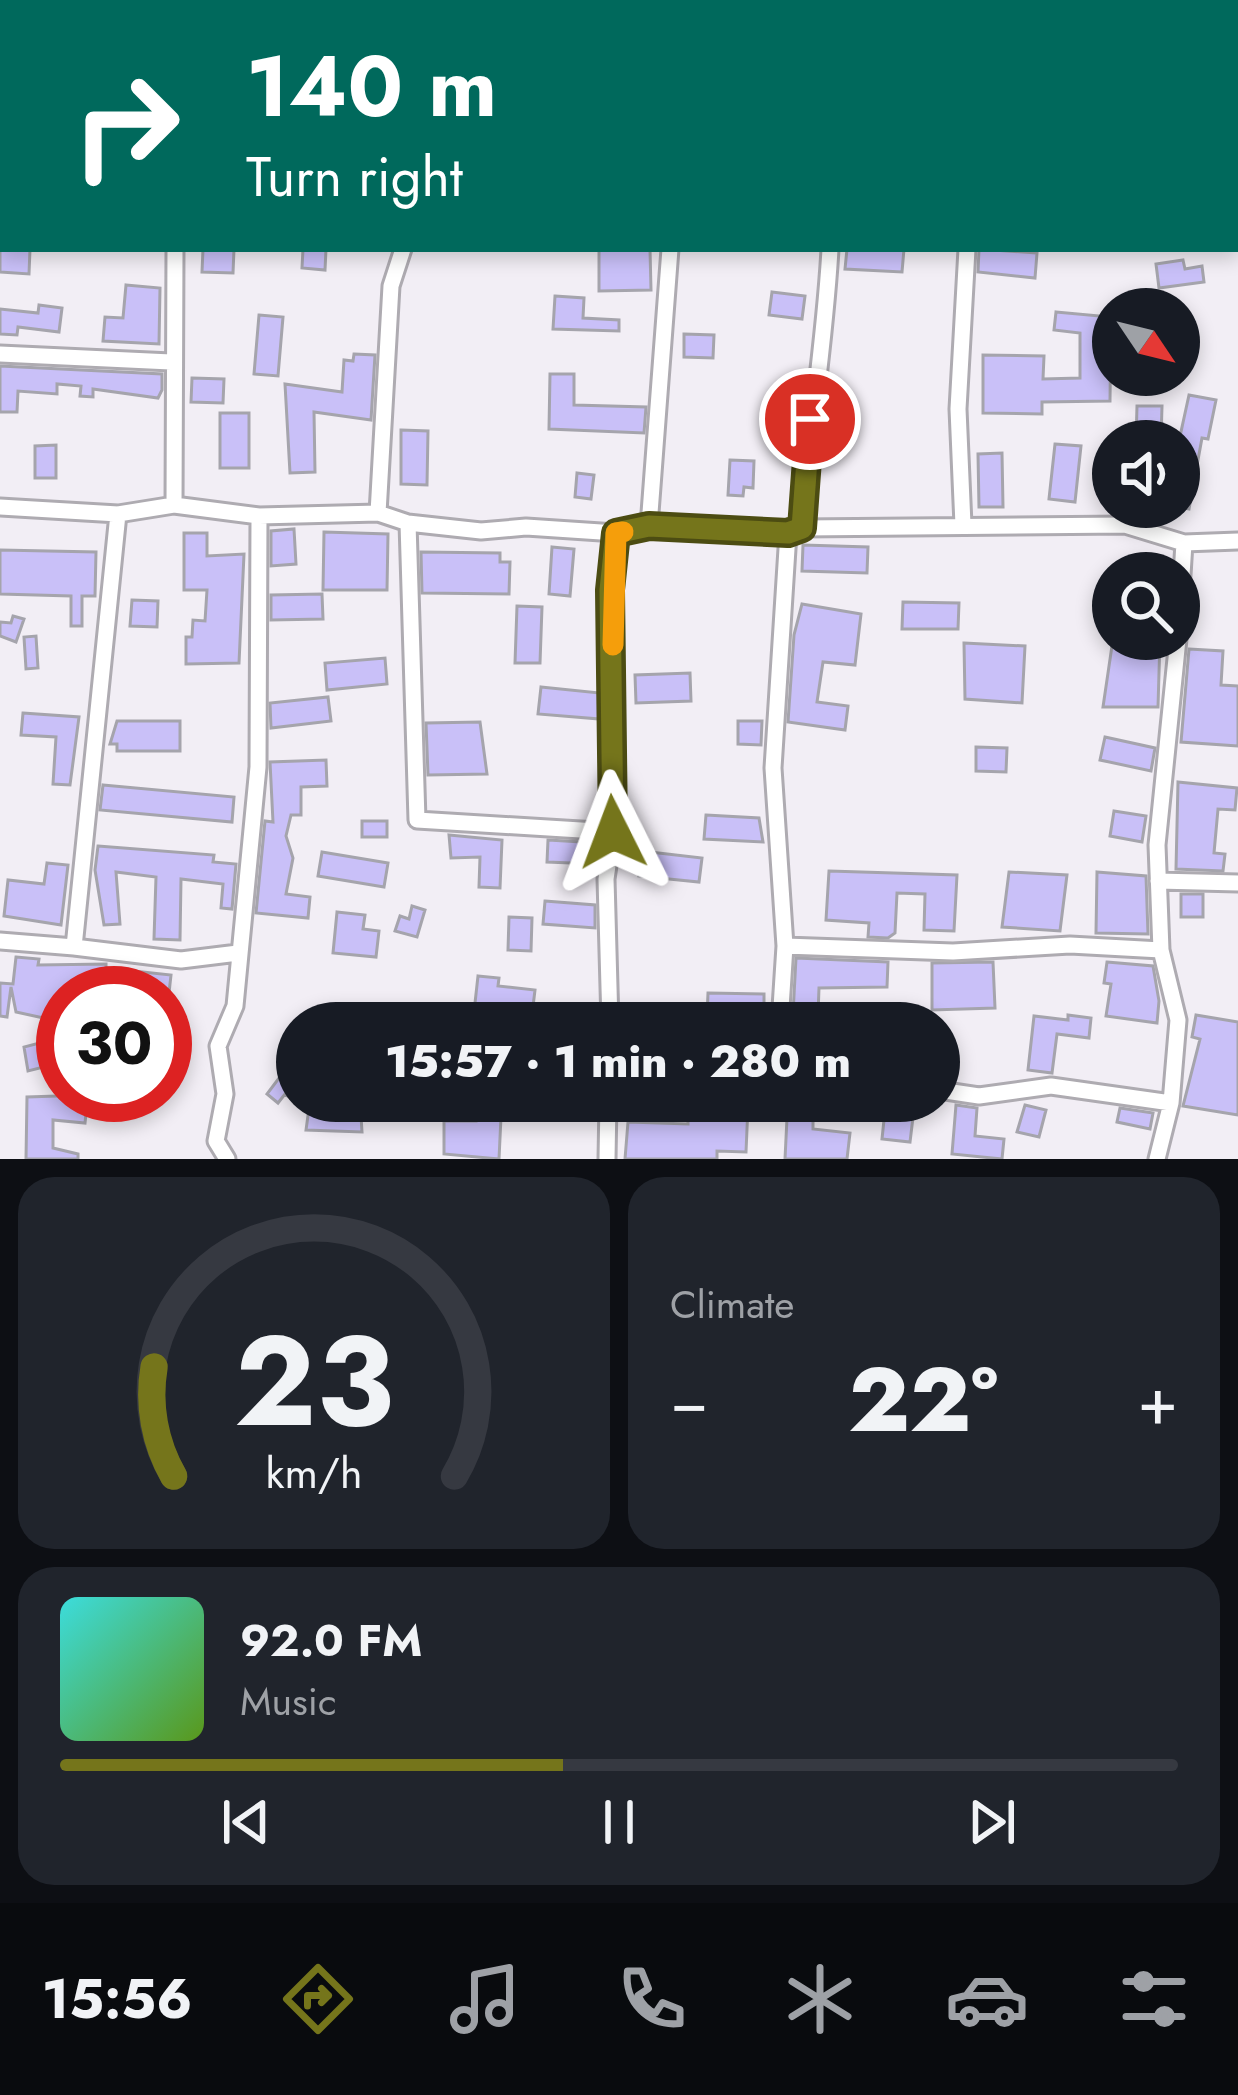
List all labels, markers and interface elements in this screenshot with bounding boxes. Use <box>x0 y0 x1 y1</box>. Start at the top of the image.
text: 140 m <box>246 26 497 148</box>
icon: right <box>48 48 204 204</box>
text: Turn right <box>246 138 463 216</box>
north arrow <box>1092 288 1200 396</box>
map controls <box>1092 288 1200 660</box>
pin <box>759 368 861 470</box>
icon: arrive <box>777 386 843 452</box>
button: sound <box>1092 420 1200 528</box>
button: search <box>1092 552 1200 660</box>
position arrow <box>550 769 676 895</box>
speed limit sign: 30 <box>36 966 192 1122</box>
text: 15:57 · 1 min · 280 m <box>385 1029 851 1094</box>
text: Climate <box>670 1276 794 1333</box>
text: 23 <box>234 1291 394 1472</box>
text: 22° <box>848 1335 998 1465</box>
text: − <box>670 1353 709 1449</box>
text: + <box>1137 1353 1178 1449</box>
text: km/h <box>266 1442 362 1504</box>
text: 92.0 FM <box>240 1608 422 1673</box>
text: Music <box>240 1673 337 1730</box>
icon: previous <box>213 1789 279 1855</box>
icon: pause <box>586 1789 652 1855</box>
icon: next <box>959 1789 1025 1855</box>
icon: directions <box>276 1957 360 2041</box>
icon: music <box>443 1957 527 2041</box>
icon: phone <box>610 1957 694 2041</box>
icon: climate <box>778 1957 862 2041</box>
icon: car <box>945 1957 1029 2041</box>
icon: filters <box>1112 1957 1196 2041</box>
text: 15:56 <box>42 1960 192 2038</box>

